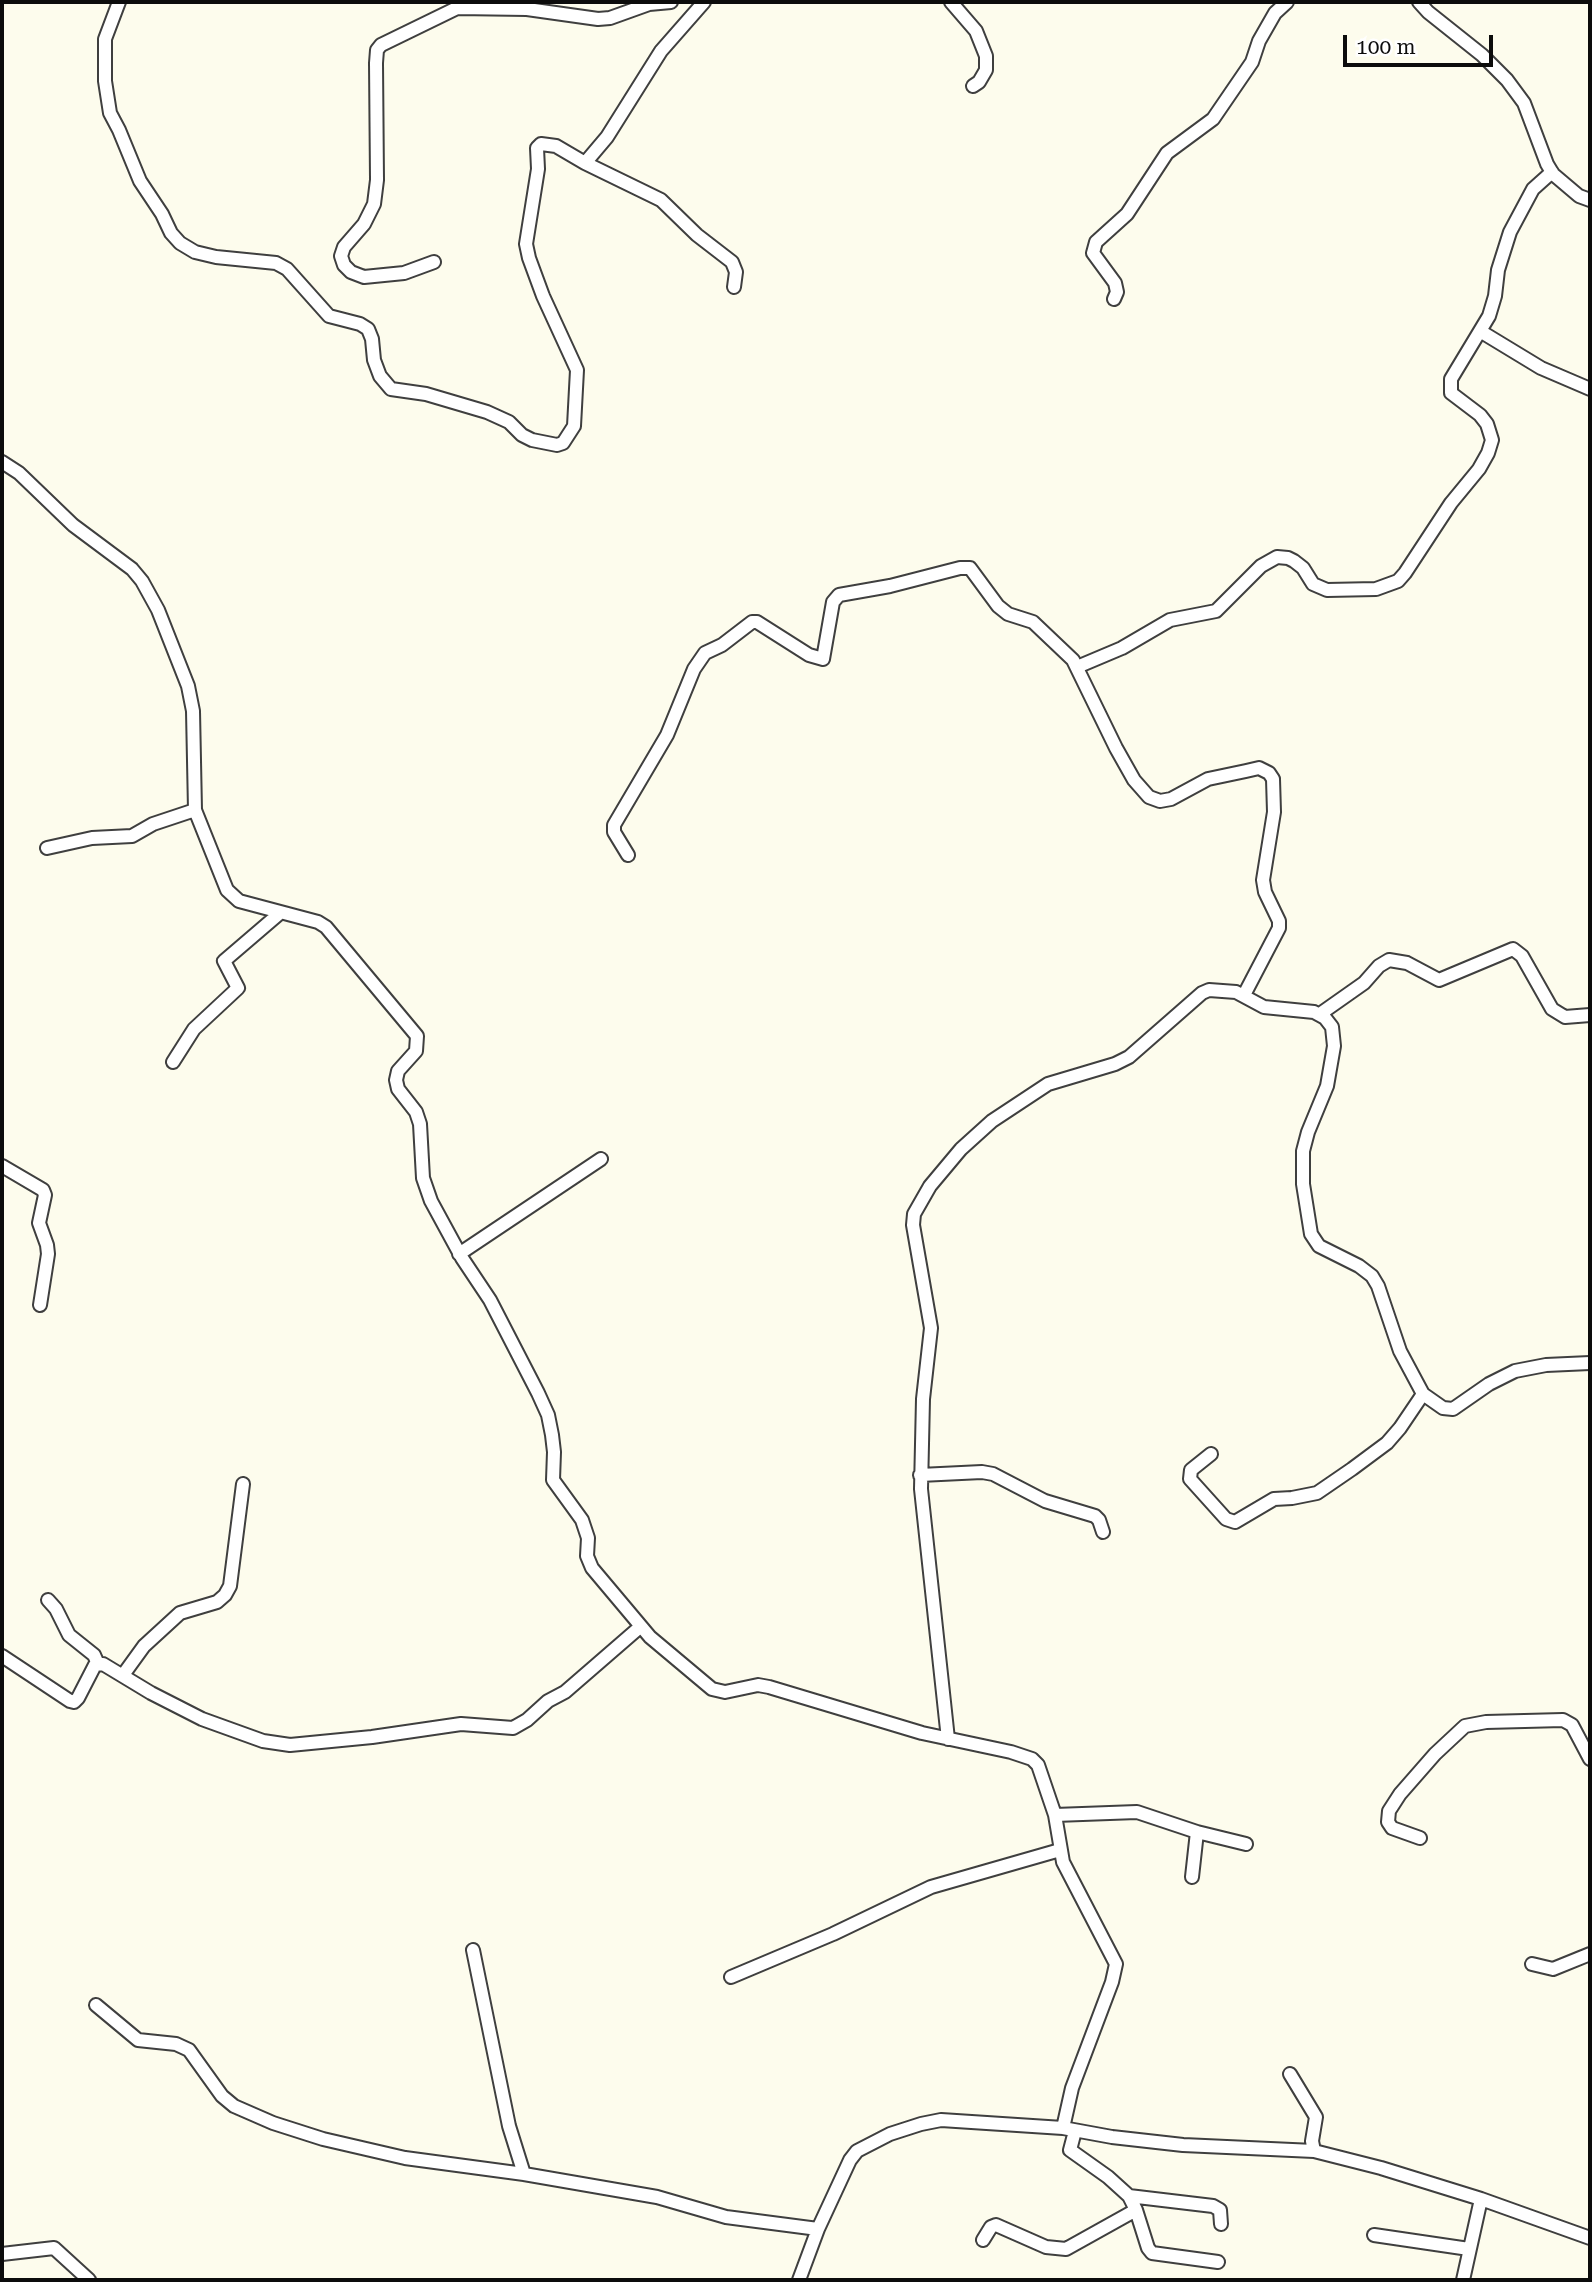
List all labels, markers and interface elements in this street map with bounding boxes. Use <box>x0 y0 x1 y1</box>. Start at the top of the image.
scale bar <box>1347 21 1498 65</box>
text: 100 m <box>1356 35 1416 59</box>

